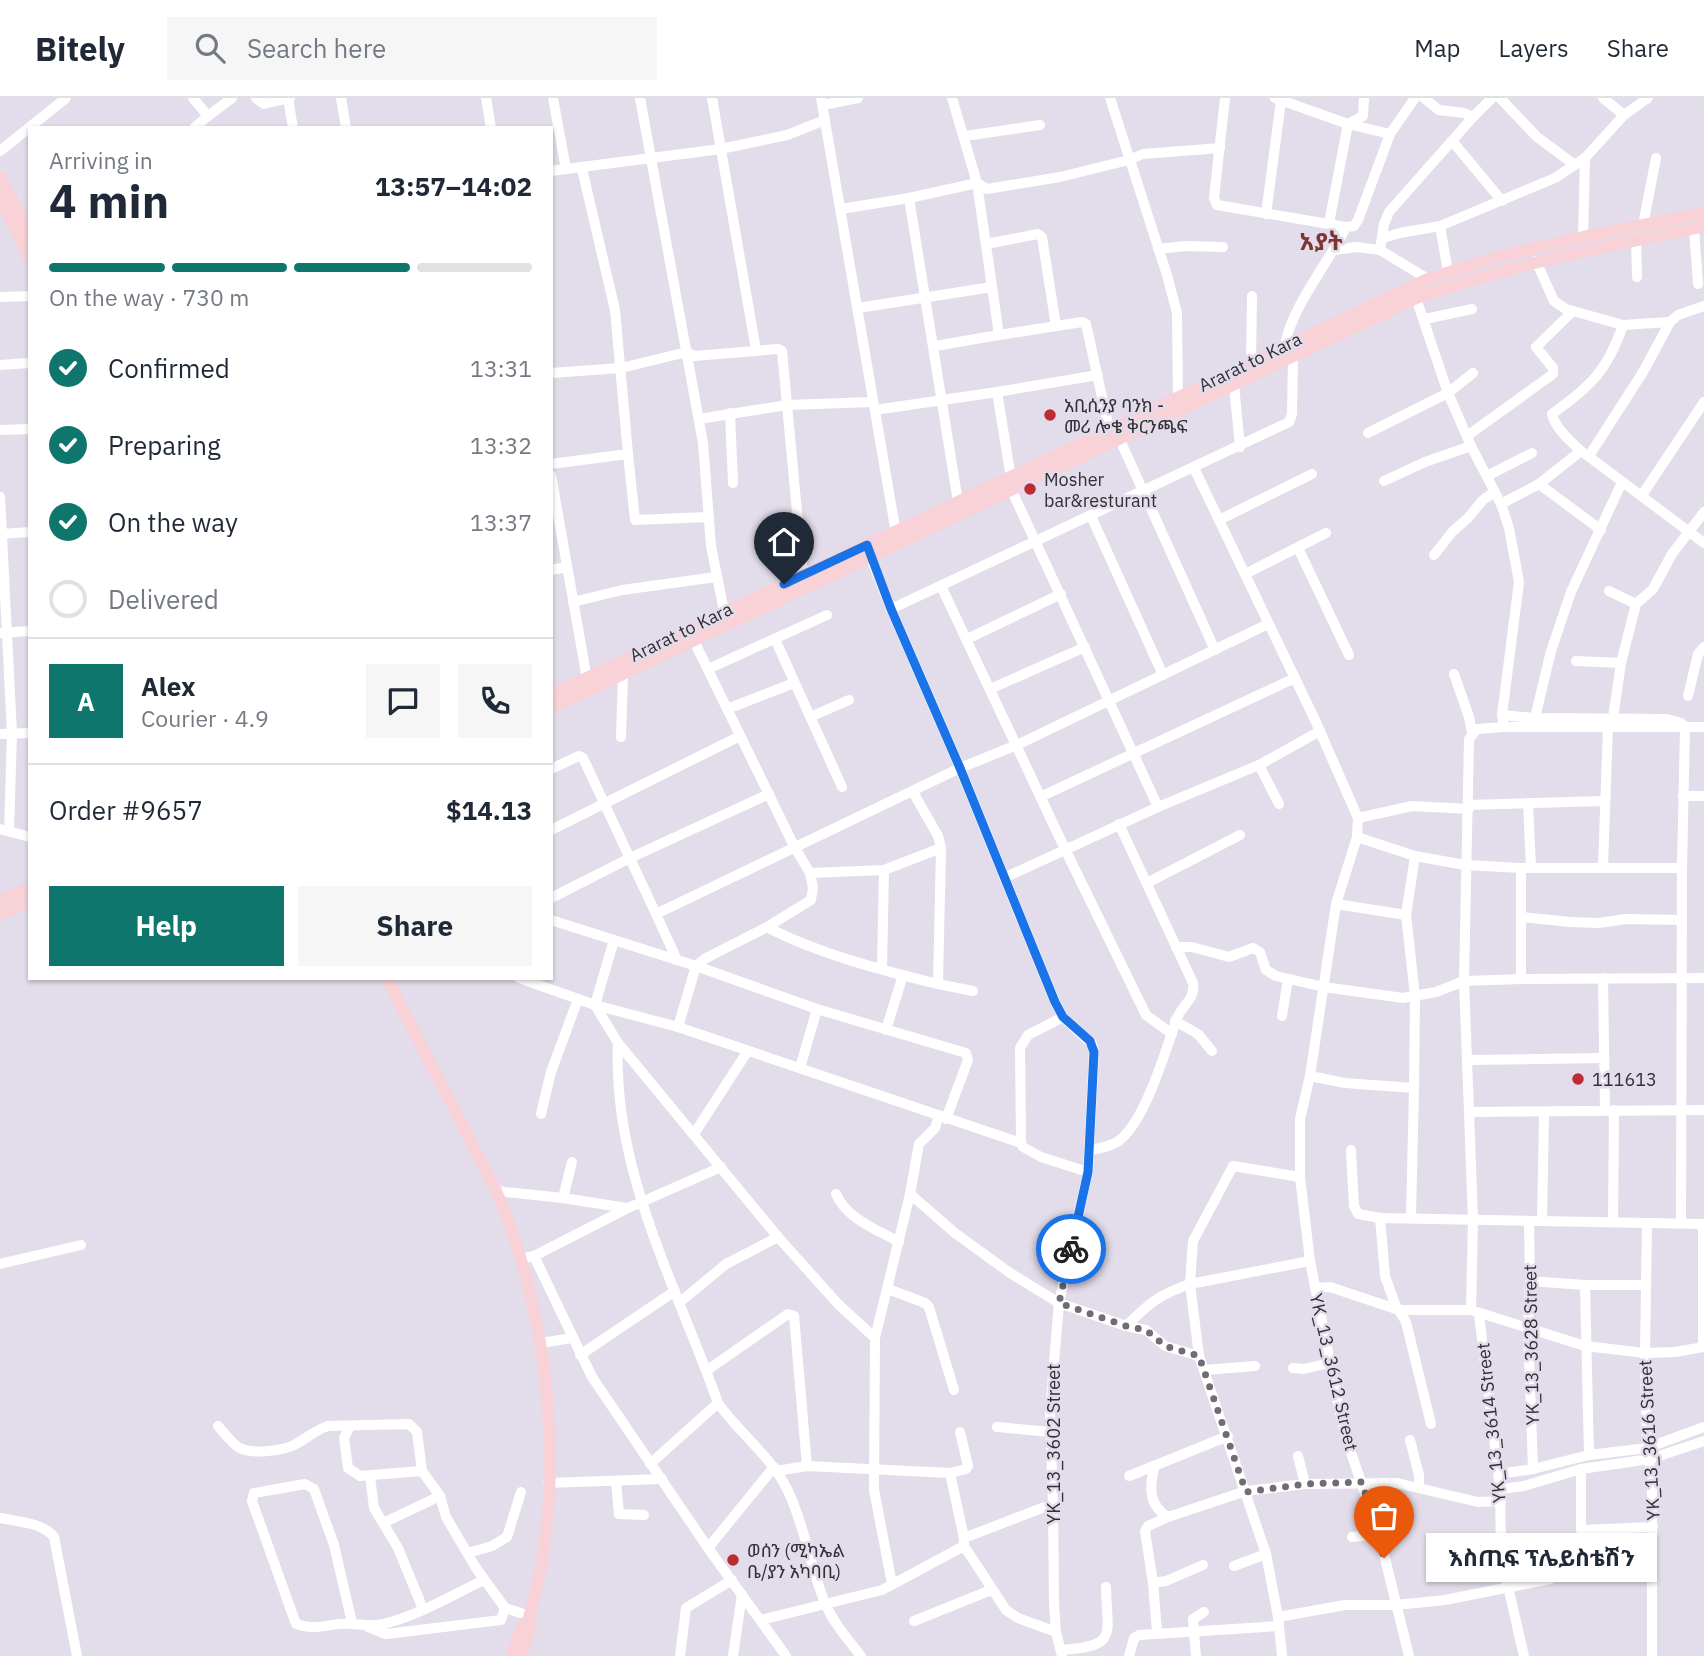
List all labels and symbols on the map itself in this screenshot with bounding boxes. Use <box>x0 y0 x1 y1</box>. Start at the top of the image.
district label: አያት <box>1299 225 1343 257</box>
street label: Ararat to Kara <box>1195 327 1306 397</box>
place label: አቢሲንያ ባንክ - መሪ ሎቄ ቅርንጫፍ <box>1064 394 1188 438</box>
marker: አቢሲንያ ባንክ - መሪ ሎቄ ቅርንጫፍ <box>1042 407 1058 423</box>
place label: Mosher bar&resturant <box>1044 468 1157 512</box>
marker: Mosher bar&resturant <box>1022 481 1038 497</box>
pin <box>754 512 814 584</box>
street label: Ararat to Kara <box>626 597 737 667</box>
place label: 111613 <box>1592 1068 1657 1091</box>
marker: 111613 <box>1570 1071 1586 1087</box>
courier <box>1036 1214 1106 1284</box>
street label: YK_13_3628 Street <box>1518 1264 1544 1426</box>
street label: YK_13_3612 Street <box>1305 1291 1363 1453</box>
street label: YK_13_3614 Street <box>1471 1342 1511 1504</box>
street label: YK_13_3616 Street <box>1633 1359 1665 1521</box>
street label: YK_13_3602 Street <box>1042 1364 1065 1524</box>
pin <box>1354 1486 1414 1558</box>
callout: እስጢፍ ፕሌይስቴሽን <box>1426 1534 1657 1582</box>
place label: ወሰን (ሚካኤል ቤ/ያን አካባቢ) <box>747 1539 845 1583</box>
marker: ወሰን (ሚካኤል ቤ/ያን አካባቢ) <box>725 1552 741 1568</box>

